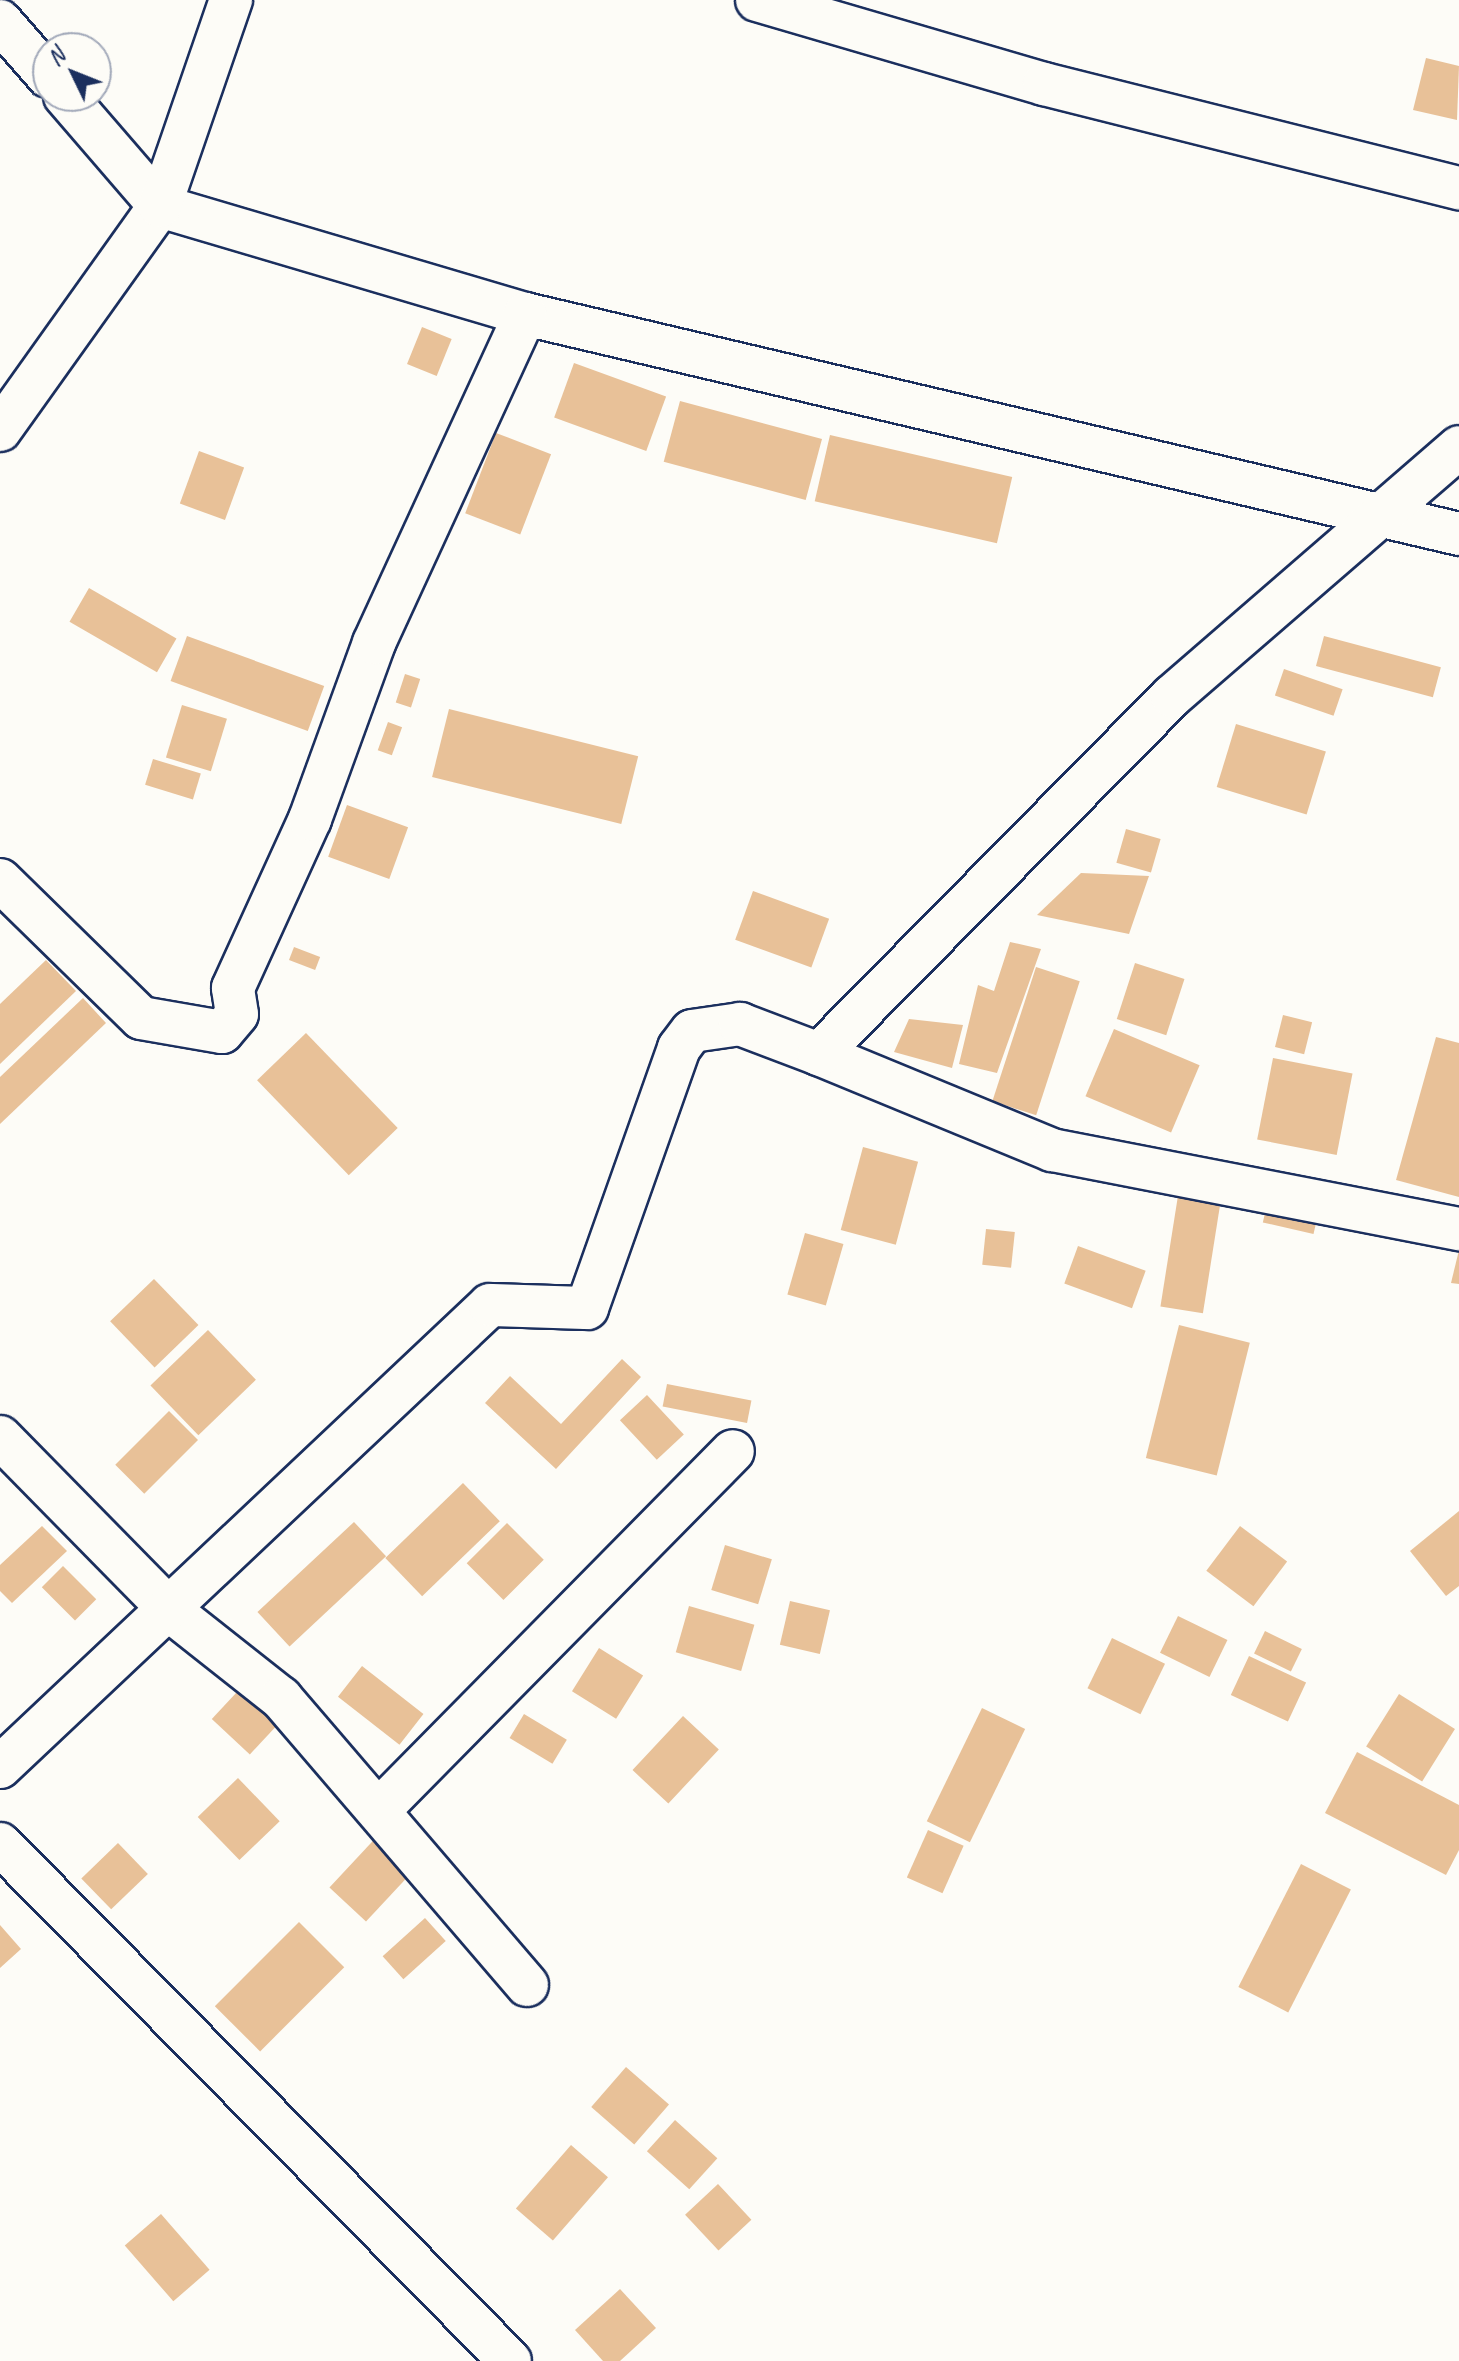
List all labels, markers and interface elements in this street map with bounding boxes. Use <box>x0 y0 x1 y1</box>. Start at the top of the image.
north arrow <box>32 32 112 112</box>
text: N <box>41 42 71 72</box>

